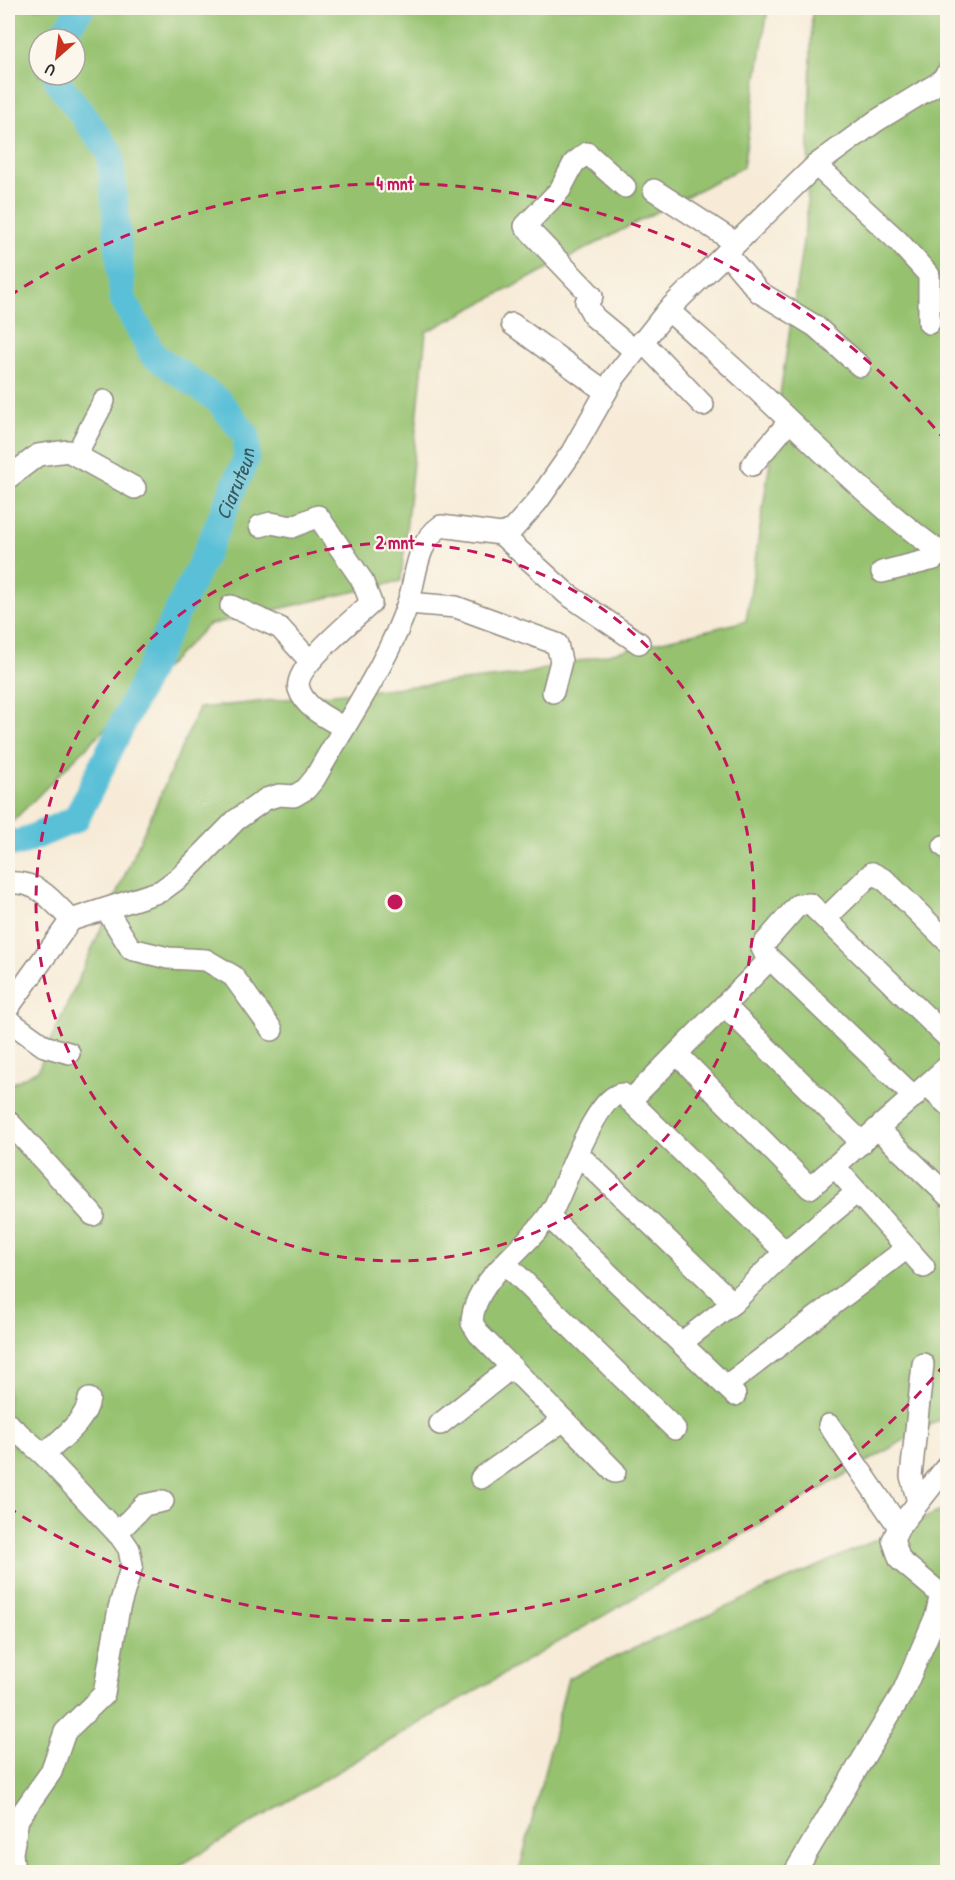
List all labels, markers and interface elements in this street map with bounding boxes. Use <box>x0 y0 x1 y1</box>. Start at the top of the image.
north arrow <box>27 27 87 87</box>
text: U <box>41 58 59 82</box>
text: 4 mnt <box>376 171 415 196</box>
water label: Ciaruteun <box>207 447 261 524</box>
text: 2 mnt <box>375 530 415 555</box>
centre of rings <box>385 892 405 912</box>

